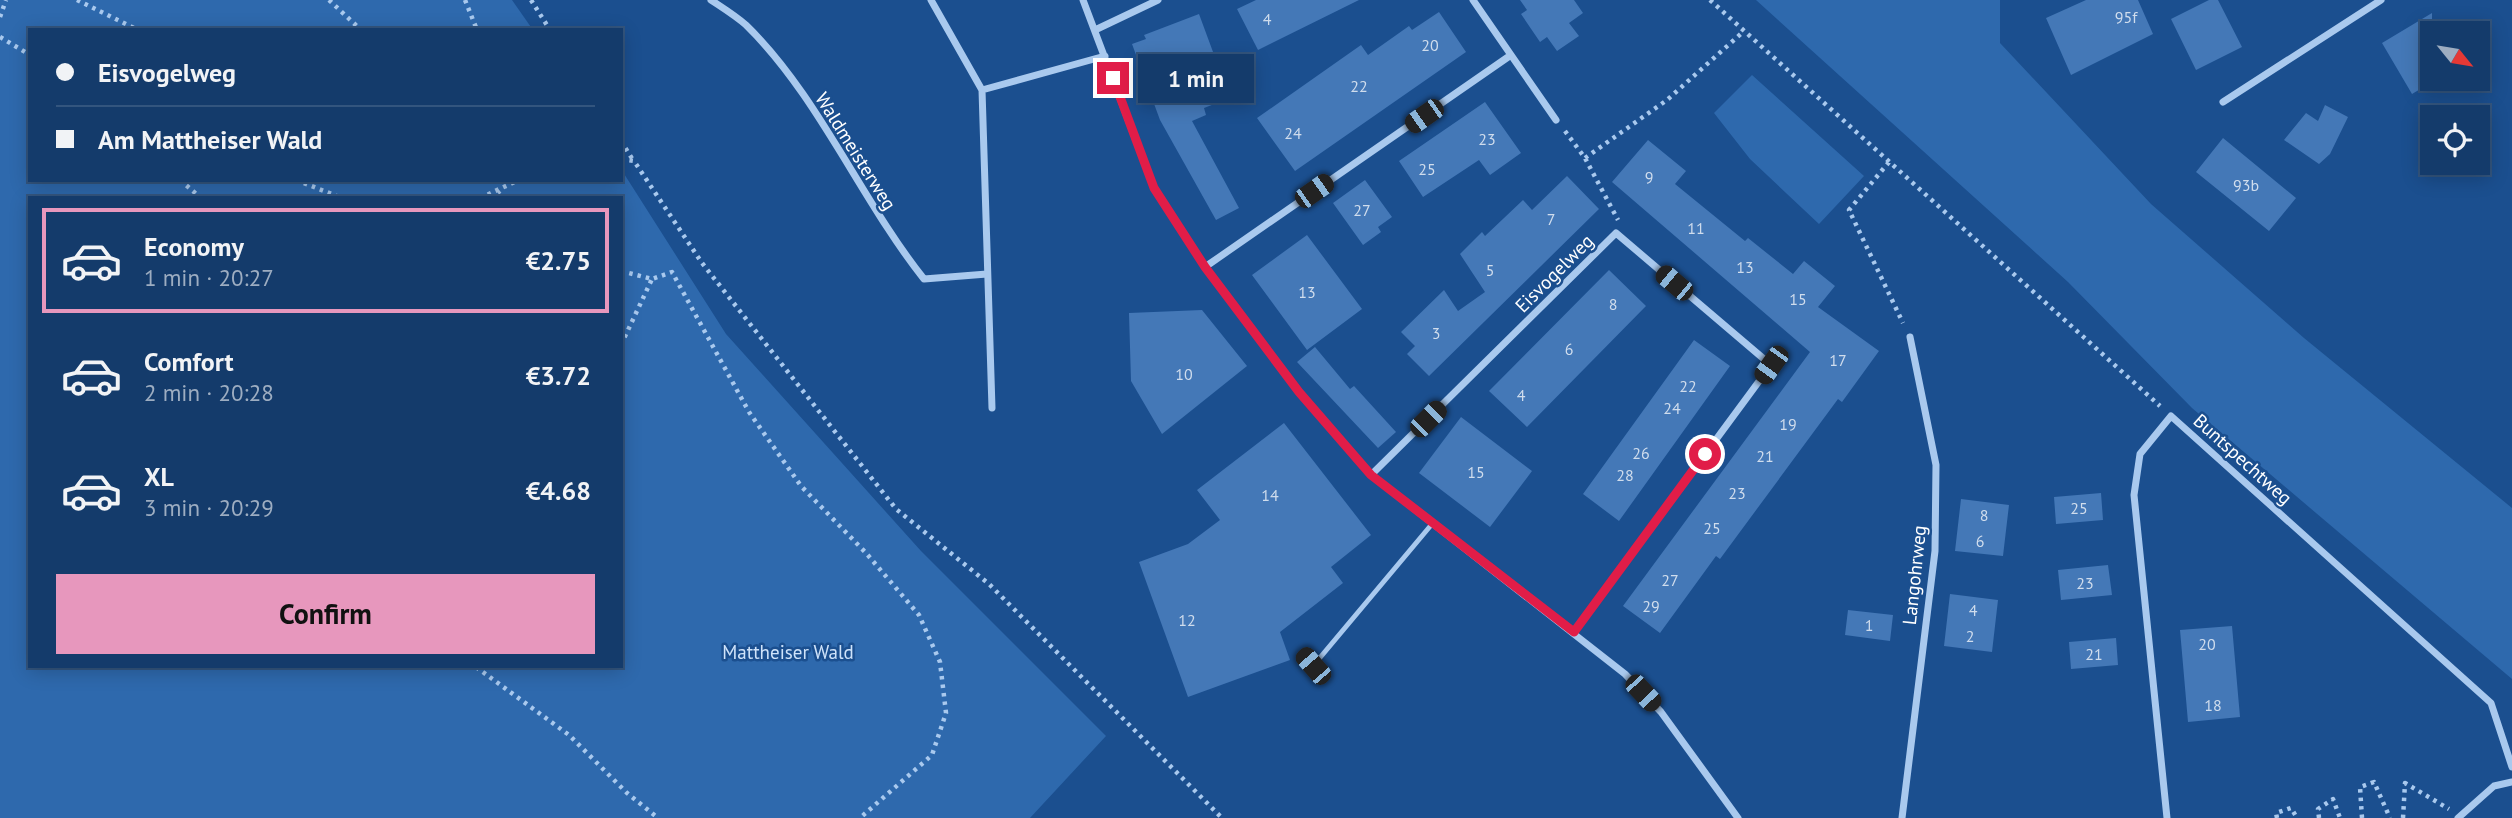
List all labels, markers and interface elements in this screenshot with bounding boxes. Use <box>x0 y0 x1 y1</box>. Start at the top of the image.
house number: 95f <box>2115 7 2138 27</box>
house number: 4 <box>1263 9 1272 29</box>
north arrow <box>2420 21 2490 91</box>
map controls <box>2420 21 2490 175</box>
house number: 20 <box>1421 35 1439 55</box>
callout: 1 min <box>1138 54 1253 102</box>
text: Eisvogelweg <box>98 56 236 89</box>
route end <box>1097 62 1129 94</box>
text: 1 min <box>1168 64 1224 93</box>
house number: 22 <box>1350 76 1368 96</box>
street label: Waldmeisterweg <box>810 88 902 214</box>
car <box>1401 95 1448 137</box>
button: locate <box>2420 105 2490 175</box>
text: Am Mattheiser Wald <box>98 123 322 156</box>
house number: 24 <box>1284 123 1302 143</box>
house number: 23 <box>1478 129 1496 149</box>
house number: 25 <box>1418 159 1436 179</box>
house number: 9 <box>1645 167 1653 187</box>
car <box>1291 170 1338 212</box>
house number: 93b <box>2233 175 2259 195</box>
house number: 27 <box>1353 200 1371 220</box>
house number: 7 <box>1547 209 1555 229</box>
house number: 11 <box>1687 218 1705 238</box>
icon: car <box>60 229 123 292</box>
street label: Eisvogelweg <box>1510 229 1598 317</box>
text: Economy <box>144 230 244 263</box>
text: €2.75 <box>526 244 591 277</box>
house number: 13 <box>1736 257 1754 277</box>
house number: 5 <box>1486 260 1494 280</box>
car <box>1652 261 1697 305</box>
text: 1 min · 20:27 <box>144 263 274 292</box>
house number: 13 <box>1298 282 1316 302</box>
house number: 15 <box>1789 289 1807 309</box>
house number: 8 <box>1609 294 1617 314</box>
house number: 3 <box>1432 323 1440 343</box>
house number: 6 <box>1565 339 1573 359</box>
car <box>1751 342 1792 388</box>
icon: car <box>60 344 123 407</box>
text: Comfort <box>144 345 234 378</box>
house number: 17 <box>1829 350 1847 370</box>
text: €3.72 <box>526 359 591 392</box>
house number: 10 <box>1175 364 1193 384</box>
house number: 22 <box>1679 376 1697 396</box>
text: 2 min · 20:28 <box>144 378 274 407</box>
house number: 4 <box>1517 385 1526 405</box>
car <box>1406 397 1451 441</box>
house number: 24 <box>1663 398 1681 418</box>
street label: Buntspechtweg <box>2189 408 2297 510</box>
house number: 19 <box>1779 414 1797 434</box>
route start <box>1689 438 1721 470</box>
house number: 26 <box>1632 443 1650 463</box>
house number: 21 <box>1756 446 1774 466</box>
icon: car <box>60 459 123 522</box>
text: XL <box>144 460 174 493</box>
house number: 15 <box>1467 462 1485 482</box>
house number: 28 <box>1616 465 1634 485</box>
text: €4.68 <box>526 474 591 507</box>
house number: 23 <box>1728 483 1746 503</box>
house number: 14 <box>1261 485 1279 505</box>
text: 3 min · 20:29 <box>144 493 274 522</box>
house number: 25 <box>2070 498 2088 518</box>
house number: 8 <box>1980 505 1988 525</box>
house number: 25 <box>1703 518 1721 538</box>
street label: Langohrweg <box>1897 524 1931 626</box>
house number: 6 <box>1976 531 1984 551</box>
house number: 27 <box>1661 570 1679 590</box>
house number: 23 <box>2076 573 2094 593</box>
button: Confirm <box>56 574 595 654</box>
house number: 29 <box>1642 596 1660 616</box>
house number: 4 <box>1969 600 1978 620</box>
house number: 12 <box>1178 610 1196 630</box>
house number: 1 <box>1865 615 1873 635</box>
house number: 2 <box>1966 626 1974 646</box>
house number: 20 <box>2198 634 2216 654</box>
park label: Mattheiser Wald <box>722 640 854 664</box>
car <box>1292 643 1335 689</box>
house number: 21 <box>2085 644 2103 664</box>
car <box>1621 670 1666 716</box>
house number: 18 <box>2204 695 2222 715</box>

